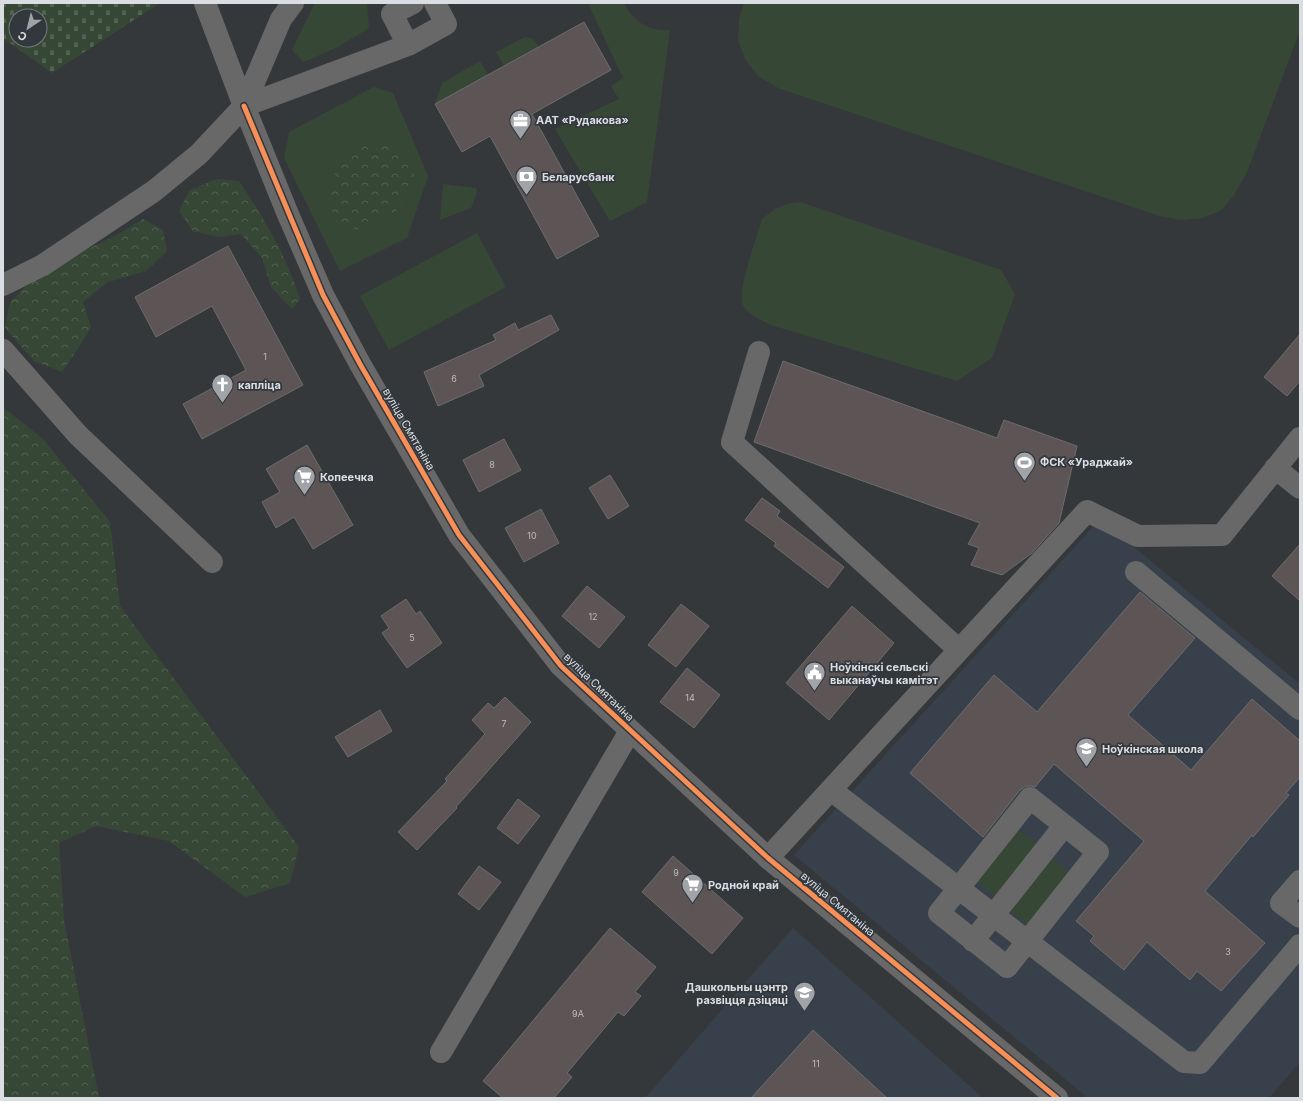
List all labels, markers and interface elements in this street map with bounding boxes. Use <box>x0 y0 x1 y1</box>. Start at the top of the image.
north arrow <box>8 8 48 48</box>
text: С <box>15 28 30 44</box>
office icon: ААТ «Рудакова» <box>507 107 533 140</box>
place label: ААТ «Рудакова» <box>536 113 629 127</box>
bank icon: Беларусбанк <box>514 164 540 197</box>
place label: Беларусбанк <box>542 170 615 184</box>
house number: 1 <box>263 351 267 362</box>
church icon: капліца <box>209 372 235 405</box>
house number: 6 <box>451 373 457 384</box>
place label: капліца <box>238 378 281 392</box>
street label: вуліца Смятаніна <box>380 385 438 473</box>
sports icon: ФСК «Ураджай» <box>1012 449 1038 482</box>
place label: ФСК «Ураджай» <box>1040 455 1133 469</box>
house number: 8 <box>489 459 495 470</box>
supermarket icon: Копеечка <box>291 464 317 497</box>
place label: Копеечка <box>320 470 374 484</box>
house number: 10 <box>527 530 537 541</box>
house number: 12 <box>588 611 598 622</box>
house number: 5 <box>409 632 415 643</box>
street label: вуліца Смятаніна <box>561 650 637 724</box>
public building icon: Ноўкінскі сельскі выканаўчы камітэт <box>801 660 827 693</box>
place label: Ноўкінскі сельскі выканаўчы камітэт <box>830 660 938 687</box>
house number: 14 <box>685 692 695 703</box>
house number: 7 <box>501 718 507 729</box>
school or university icon: Ноўкінская школа <box>1073 736 1099 769</box>
place label: Ноўкінская школа <box>1102 742 1203 756</box>
house number: 9 <box>673 867 679 878</box>
street label: вуліца Смятаніна <box>798 869 878 939</box>
supermarket icon: Родной край <box>680 872 706 905</box>
place label: Родной край <box>708 878 779 892</box>
house number: 3 <box>1225 946 1231 957</box>
place label: Дашкольны цэнтр развіцця дзіцяці <box>685 980 788 1007</box>
school or university icon: Дашкольны цэнтр развіцця дзіцяці <box>791 980 817 1013</box>
house number: 9А <box>572 1008 584 1019</box>
house number: 11 <box>812 1058 820 1069</box>

